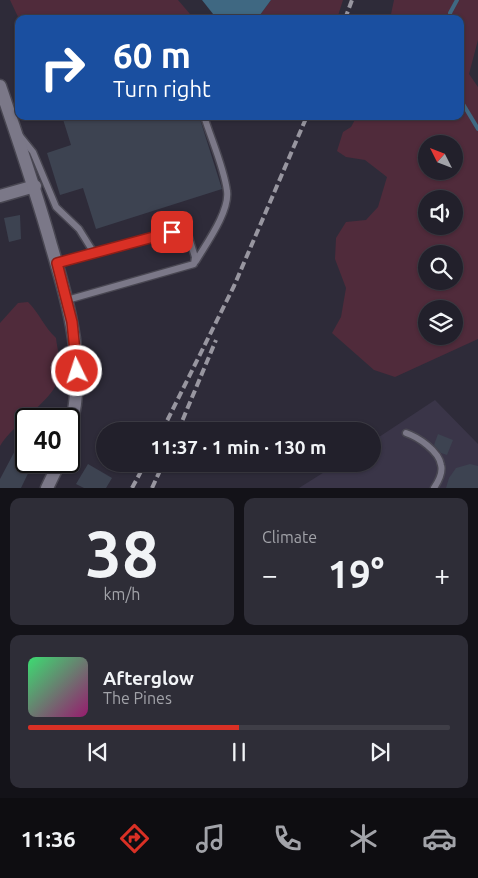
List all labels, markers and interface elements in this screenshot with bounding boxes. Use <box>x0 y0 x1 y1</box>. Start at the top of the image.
icon: right <box>30 35 95 100</box>
text: 60 m <box>113 35 191 75</box>
text: Turn right <box>113 76 211 101</box>
north arrow <box>418 135 462 180</box>
map controls <box>418 135 463 345</box>
button: sound <box>418 190 463 235</box>
pin <box>151 211 193 253</box>
icon: arrive <box>158 218 186 246</box>
button: search <box>418 245 463 290</box>
button: layers <box>418 300 463 345</box>
position arrow <box>50 344 102 396</box>
speed limit sign: 40 <box>15 408 80 473</box>
text: 11:37 · 1 min · 130 m <box>151 436 326 458</box>
text: 38 <box>85 516 159 589</box>
text: Climate <box>262 528 317 546</box>
text: 19° <box>328 553 384 595</box>
text: − <box>262 559 278 590</box>
text: + <box>434 559 450 590</box>
text: km/h <box>104 585 140 603</box>
text: Afterglow <box>103 667 194 689</box>
text: The Pines <box>103 689 172 707</box>
icon: previous <box>84 738 112 766</box>
icon: pause <box>225 738 253 766</box>
icon: next <box>366 738 394 766</box>
icon: directions <box>117 821 152 856</box>
icon: music <box>193 821 228 856</box>
icon: phone <box>270 821 305 856</box>
icon: climate <box>346 821 381 856</box>
icon: car <box>422 821 457 856</box>
text: 11:36 <box>21 826 76 851</box>

